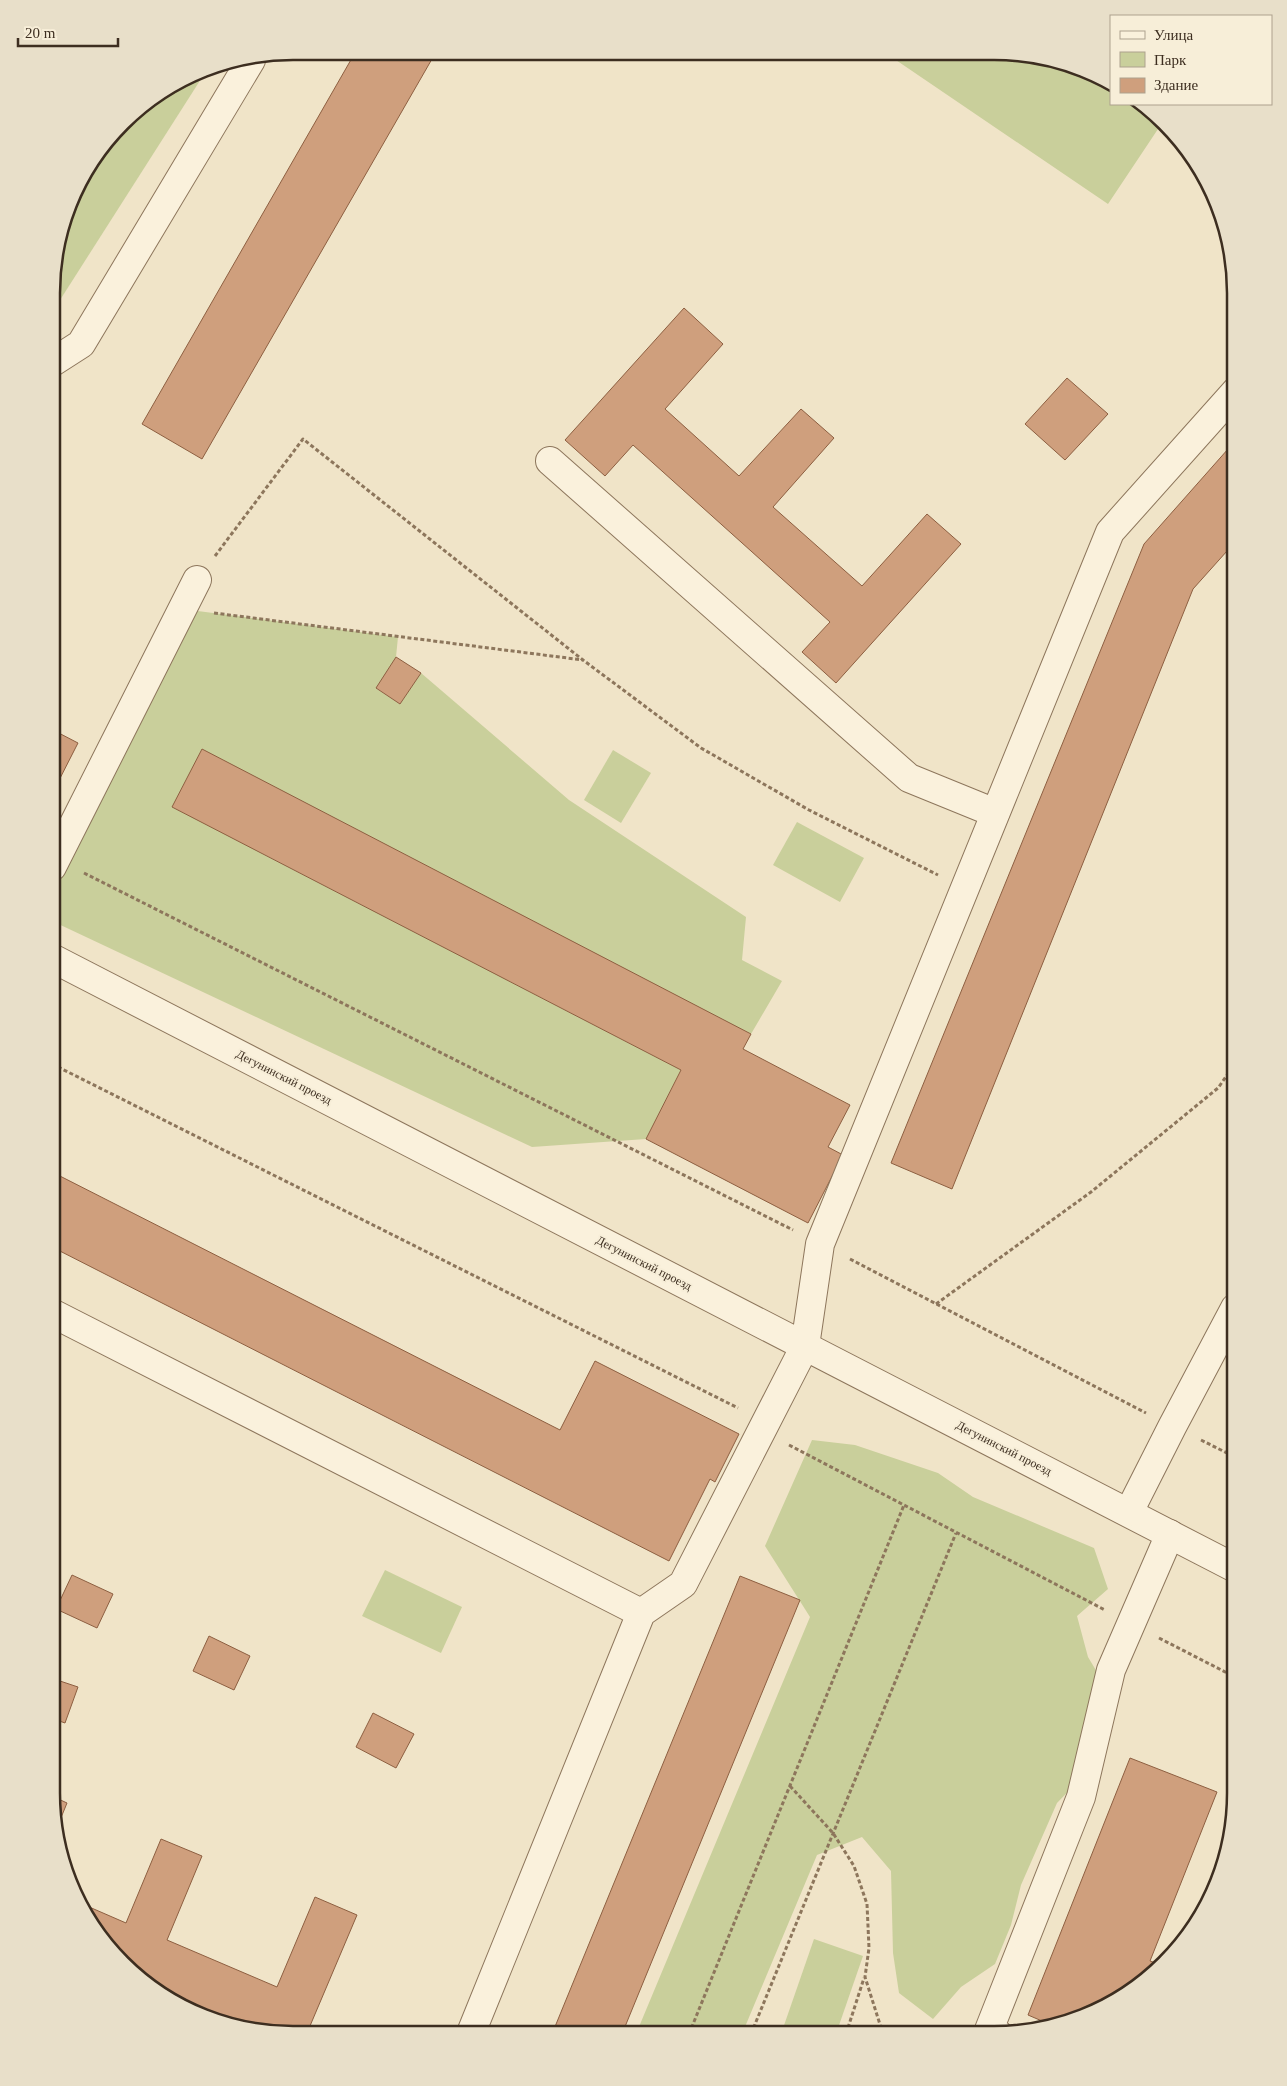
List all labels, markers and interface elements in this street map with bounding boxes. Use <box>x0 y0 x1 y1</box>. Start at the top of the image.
scale bar <box>18 15 118 47</box>
legend <box>1110 15 1272 105</box>
text: 20 m <box>25 25 56 41</box>
text: Улица <box>1154 27 1193 43</box>
text: Парк <box>1154 52 1187 68</box>
text: Здание <box>1154 77 1198 93</box>
street label: Дегунинский проезд <box>234 1047 334 1107</box>
street label: Дегунинский проезд <box>594 1233 694 1293</box>
street label: Дегунинский проезд <box>954 1418 1054 1478</box>

